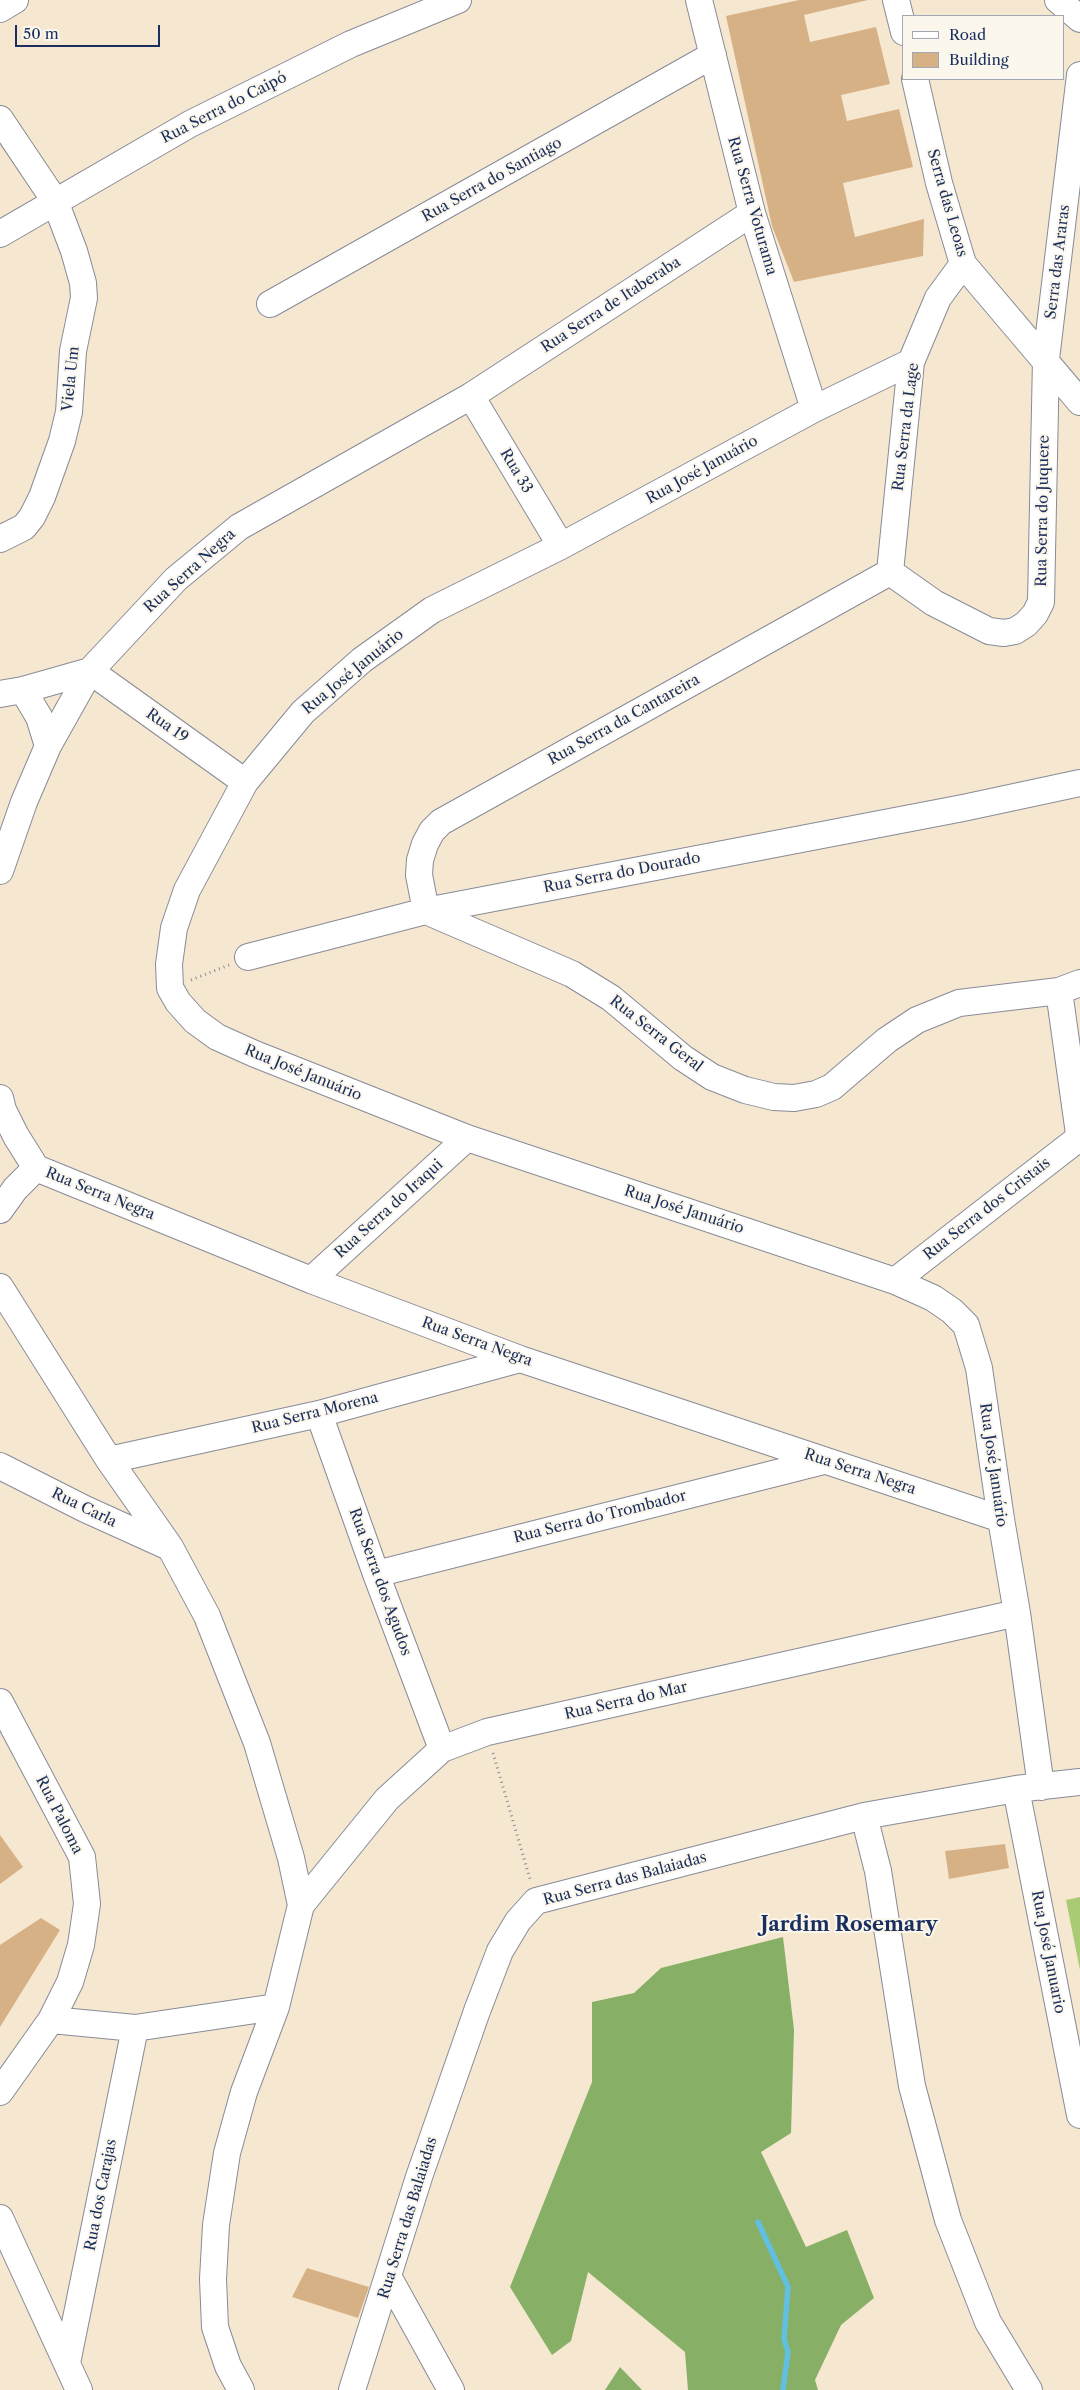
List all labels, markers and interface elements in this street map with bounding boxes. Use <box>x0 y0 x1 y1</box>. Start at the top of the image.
scale bar <box>18 15 162 47</box>
legend <box>902 15 1065 80</box>
text: 50 m <box>23 24 59 43</box>
text: Road <box>949 25 986 44</box>
text: Building <box>949 50 1009 69</box>
street label: Rua Serra do Caipó <box>158 68 290 148</box>
street label: Rua Serra do Santiago <box>419 134 565 226</box>
street label: Rua Serra Voturama <box>724 135 780 277</box>
street label: Serra das Leoas <box>923 147 971 259</box>
street label: Serra das Araras <box>1042 204 1074 320</box>
street label: Rua Serra de Itaberaba <box>538 253 684 357</box>
street label: Viela Um <box>59 346 83 412</box>
street label: Rua Serra da Lage <box>889 362 923 492</box>
street label: Rua José Januário <box>643 432 761 508</box>
street label: Rua Serra do Juquere <box>1033 435 1053 587</box>
street label: Rua 33 <box>496 446 536 496</box>
street label: Rua Serra Negra <box>141 525 239 617</box>
street label: Rua José Januário <box>299 626 407 718</box>
street label: Rua Serra da Cantareira <box>545 671 703 769</box>
street label: Rua 19 <box>143 705 191 747</box>
street label: Rua Serra do Dourado <box>542 849 702 897</box>
street label: Rua Serra Geral <box>606 992 706 1076</box>
street label: Rua José Januário <box>242 1041 364 1105</box>
street label: Rua Serra dos Cristais <box>920 1154 1054 1264</box>
street label: Rua Serra do Iraqui <box>331 1156 447 1262</box>
street label: Rua Serra Negra <box>43 1164 157 1224</box>
street label: Rua José Januário <box>622 1182 746 1238</box>
street label: Rua Serra Negra <box>419 1314 535 1370</box>
street label: Rua Serra Morena <box>250 1389 380 1437</box>
street label: Rua José Januário <box>975 1402 1011 1528</box>
street label: Rua Serra Negra <box>802 1445 918 1499</box>
street label: Rua Carla <box>48 1485 120 1531</box>
street label: Rua Serra do Trombador <box>512 1487 688 1547</box>
street label: Rua Serra dos Agudos <box>345 1506 415 1658</box>
street label: Rua Serra do Mar <box>563 1678 689 1724</box>
street label: Rua Paloma <box>32 1773 86 1857</box>
street label: Rua Serra das Balaiadas <box>541 1849 709 1909</box>
street label: Rua José Januario <box>1027 1889 1069 2015</box>
district label: Jardim Rosemary <box>761 1913 937 1937</box>
street label: Rua Serra das Balaiadas <box>375 2135 441 2301</box>
street label: Rua dos Carajas <box>81 2138 121 2252</box>

